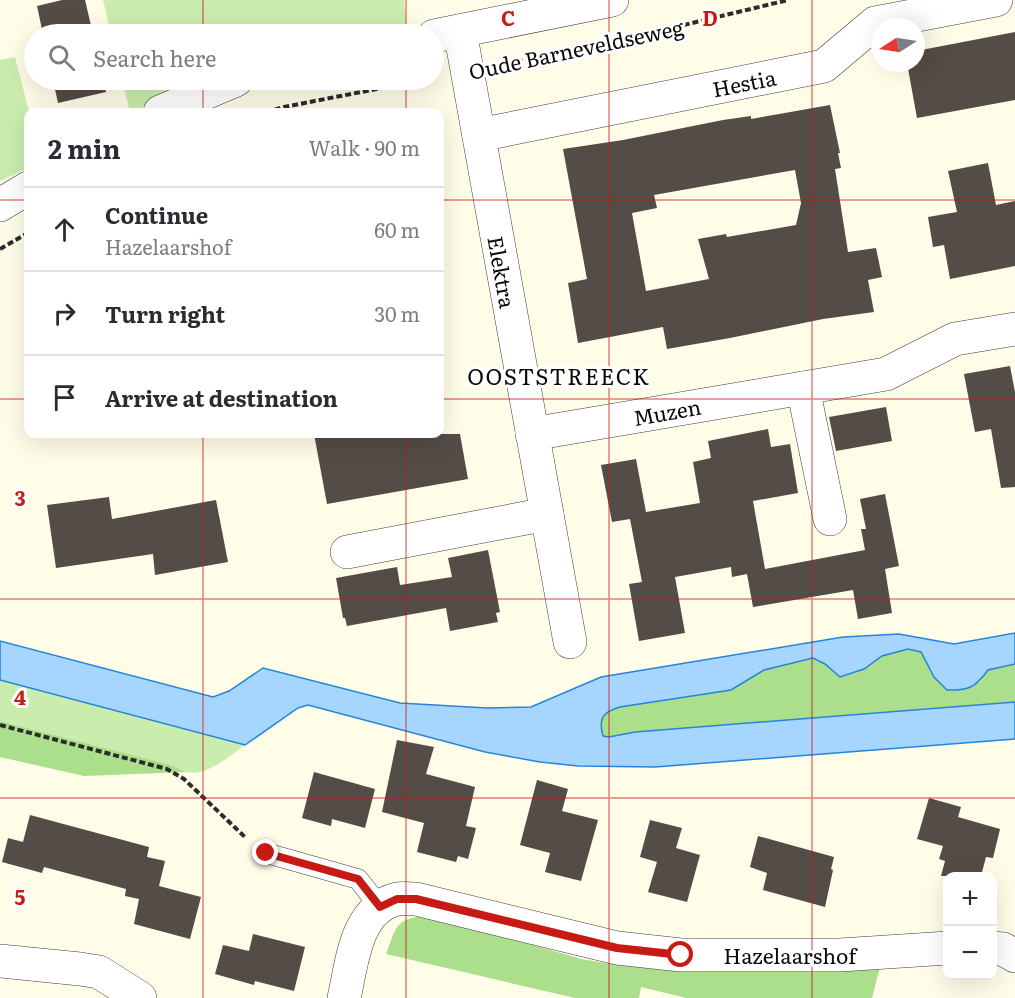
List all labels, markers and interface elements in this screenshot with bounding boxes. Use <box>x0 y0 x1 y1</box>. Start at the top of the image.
text: C <box>501 2 515 32</box>
text: D <box>702 2 718 32</box>
street label: Oude Barneveldseweg <box>466 10 687 86</box>
north arrow <box>871 18 925 72</box>
search box <box>24 24 444 90</box>
icon: search <box>45 41 78 74</box>
text: Search here <box>93 41 216 74</box>
street label: Hestia <box>710 61 779 103</box>
text: 2 min <box>48 128 121 167</box>
text: Walk · 90 m <box>309 132 420 162</box>
text: Continue <box>105 198 208 231</box>
icon: ahead <box>48 213 81 246</box>
text: 60 m <box>374 214 420 244</box>
text: Hazelaarshof <box>105 231 232 261</box>
street label: Elektra <box>481 234 525 311</box>
icon: right <box>48 297 81 330</box>
text: Turn right <box>105 297 225 330</box>
text: 30 m <box>374 298 420 328</box>
district label: OOSTSTREECK <box>467 359 651 392</box>
icon: arrive <box>48 381 81 414</box>
text: Arrive at destination <box>105 381 338 414</box>
street label: Muzen <box>631 390 703 432</box>
text: 3 <box>14 482 26 512</box>
text: 4 <box>14 681 26 711</box>
route end <box>252 839 278 865</box>
map controls <box>943 872 997 980</box>
button: + <box>943 872 997 926</box>
text: 5 <box>15 881 26 911</box>
button: − <box>943 926 997 980</box>
street label: Hazelaarshof <box>724 939 858 970</box>
route start <box>667 941 693 967</box>

